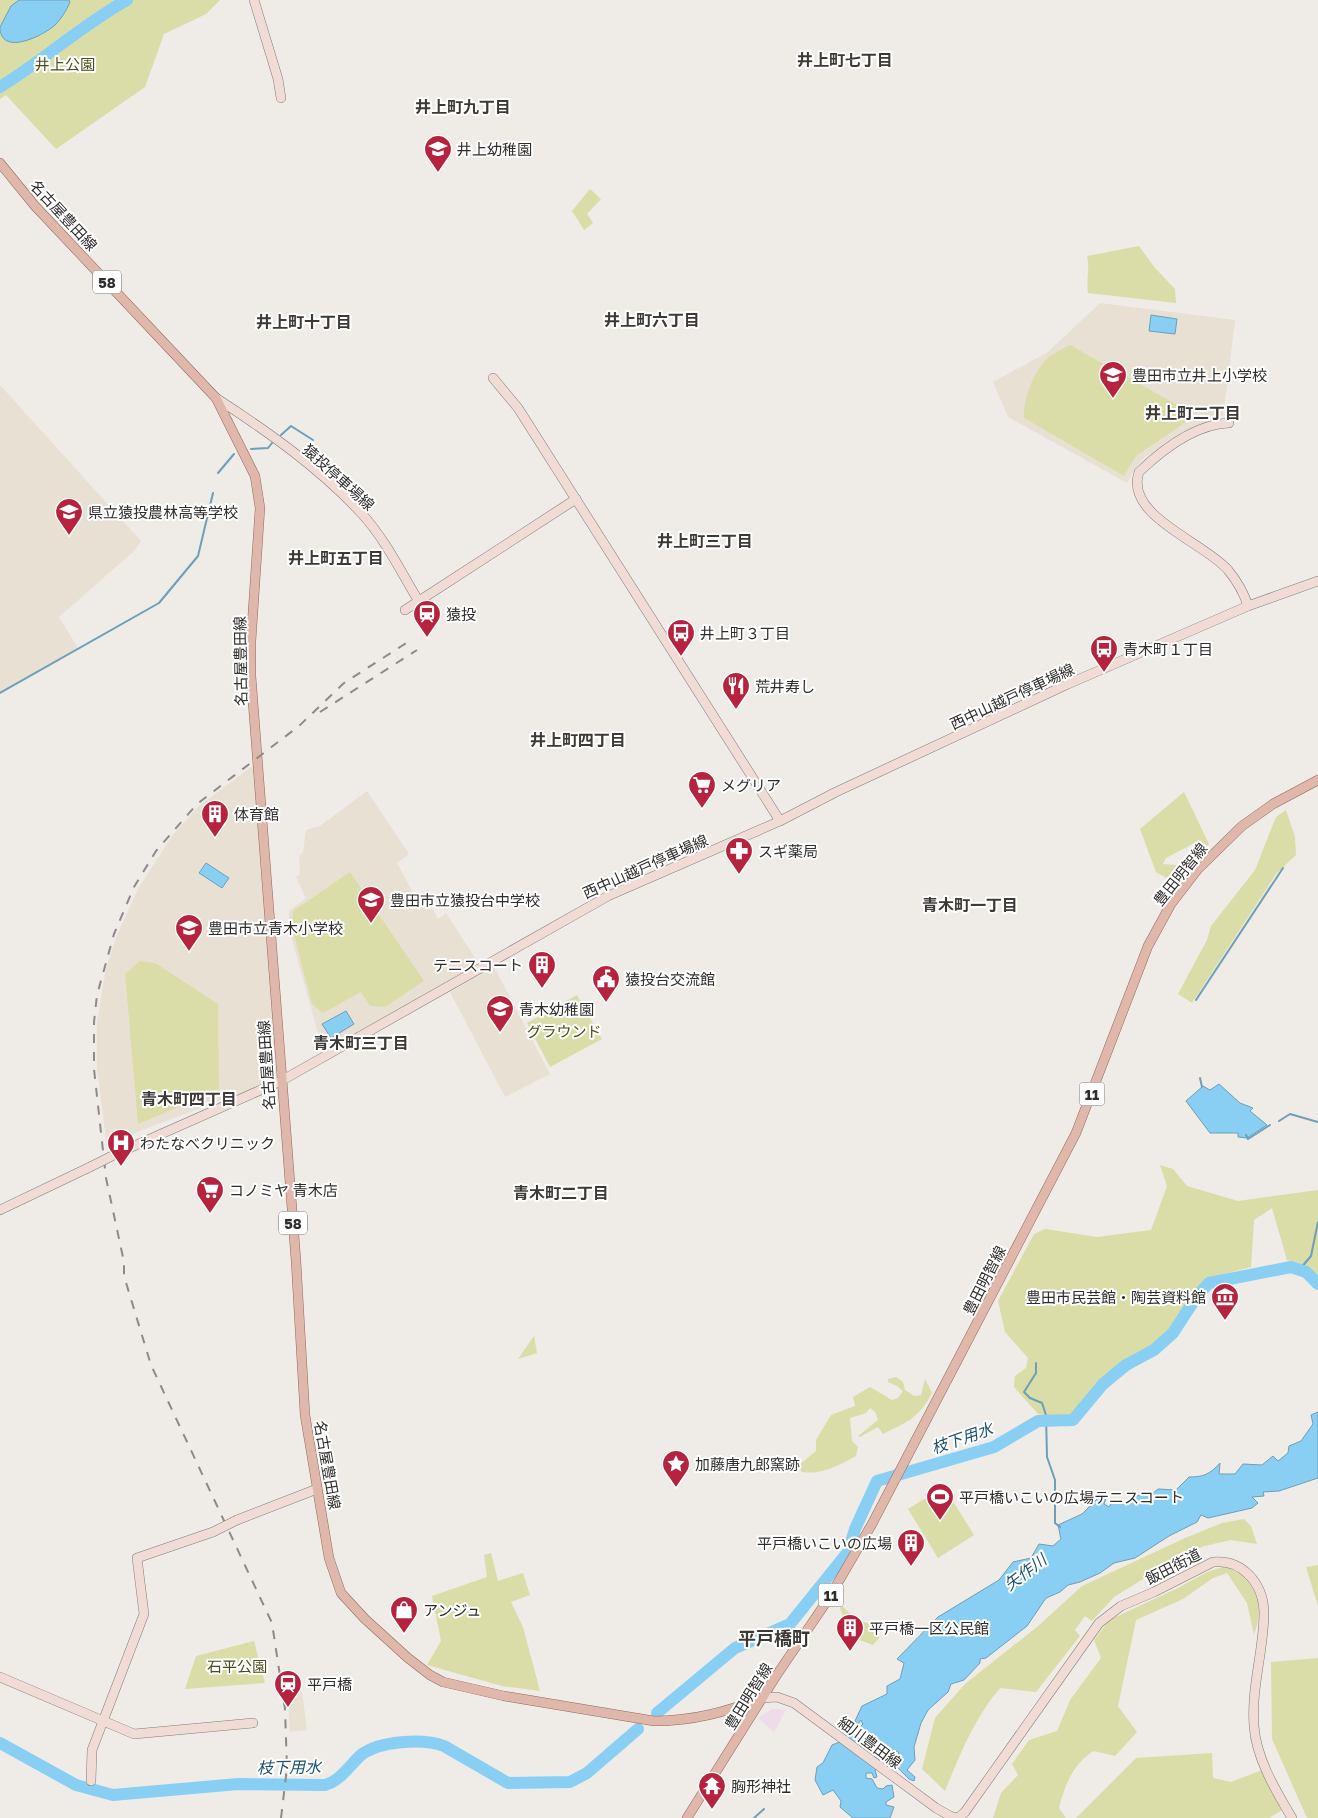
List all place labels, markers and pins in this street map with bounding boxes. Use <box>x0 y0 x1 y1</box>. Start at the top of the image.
school or university icon: 井上幼稚園 <box>423 134 453 173</box>
place label: 井上幼稚園 <box>457 140 532 158</box>
school or university icon: 豊田市立井上小学校 <box>1098 360 1128 399</box>
place label: 豊田市立井上小学校 <box>1132 366 1267 384</box>
school or university icon: 県立猿投農林高等学校 <box>54 497 84 536</box>
place label: 県立猿投農林高等学校 <box>88 503 238 521</box>
station icon: 猿投 <box>412 599 442 638</box>
place label: 猿投 <box>446 605 476 623</box>
bus stop icon: 井上町３丁目 <box>666 618 696 657</box>
place label: 井上町３丁目 <box>700 624 790 642</box>
bus stop icon: 青木町１丁目 <box>1089 634 1119 673</box>
place label: 青木町１丁目 <box>1123 640 1213 658</box>
restaurant icon: 荒井寿し <box>721 671 751 710</box>
place label: 荒井寿し <box>755 677 815 695</box>
supermarket icon: メグリア <box>687 770 717 809</box>
place label: メグリア <box>721 776 781 794</box>
building icon: 体育館 <box>200 799 230 838</box>
place label: 体育館 <box>234 805 279 823</box>
pharmacy icon: スギ薬局 <box>724 836 754 875</box>
place label: スギ薬局 <box>758 842 818 860</box>
school or university icon: 豊田市立猿投台中学校 <box>356 885 386 924</box>
place label: 豊田市立猿投台中学校 <box>390 891 540 909</box>
school or university icon: 豊田市立青木小学校 <box>174 913 204 952</box>
place label: 豊田市立青木小学校 <box>208 919 343 937</box>
building icon: テニスコート <box>527 950 557 989</box>
place label: テニスコート <box>433 956 523 974</box>
public building icon: 猿投台交流館 <box>591 964 621 1003</box>
place label: 猿投台交流館 <box>625 970 715 988</box>
school or university icon: 青木幼稚園 <box>485 994 515 1033</box>
place label: 青木幼稚園 <box>519 1000 594 1018</box>
hospital icon: わたなべクリニック <box>106 1128 136 1167</box>
place label: わたなべクリニック <box>140 1134 275 1152</box>
supermarket icon: コノミヤ 青木店 <box>195 1175 225 1214</box>
place label: コノミヤ 青木店 <box>229 1181 338 1199</box>
museum icon: 豊田市民芸館・陶芸資料館 <box>1210 1282 1240 1321</box>
place label: 豊田市民芸館・陶芸資料館 <box>1026 1288 1206 1306</box>
place icon: 加藤唐九郎窯跡 <box>661 1449 691 1488</box>
place label: 加藤唐九郎窯跡 <box>695 1455 800 1473</box>
sports icon: 平戸橋いこいの広場テニスコート <box>925 1482 955 1521</box>
place label: 平戸橋いこいの広場テニスコート <box>959 1488 1184 1506</box>
building icon: 平戸橋いこいの広場 <box>896 1528 926 1567</box>
place label: 平戸橋いこいの広場 <box>757 1534 892 1552</box>
shop icon: アンジュ <box>389 1595 419 1634</box>
place label: アンジュ <box>423 1601 481 1619</box>
building icon: 平戸橋一区公民館 <box>835 1613 865 1652</box>
place label: 平戸橋一区公民館 <box>869 1619 989 1637</box>
station icon: 平戸橋 <box>273 1669 303 1708</box>
place label: 平戸橋 <box>307 1675 352 1693</box>
temple icon: 胸形神社 <box>697 1771 727 1810</box>
place label: 胸形神社 <box>731 1777 791 1795</box>

